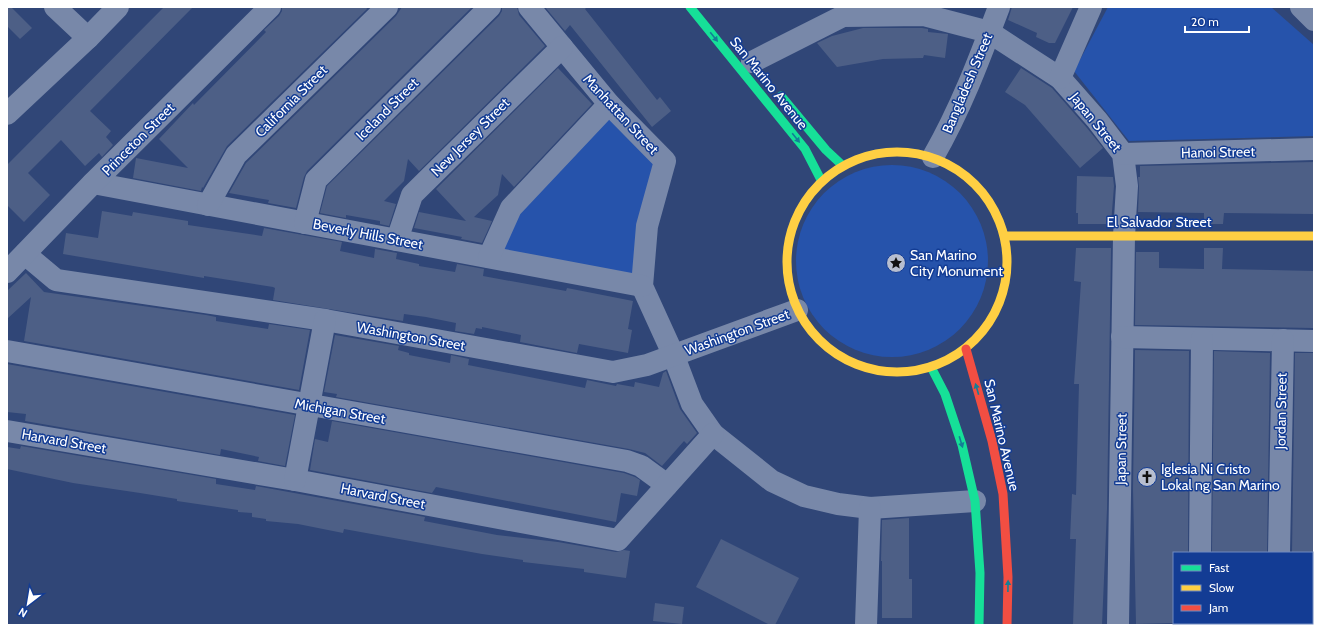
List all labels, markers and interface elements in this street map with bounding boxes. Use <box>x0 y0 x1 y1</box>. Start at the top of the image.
scale bar <box>1185 8 1249 34</box>
text: 20 m <box>1191 14 1219 29</box>
street label: Bangladesh Street <box>938 30 996 136</box>
one-way arrow <box>710 32 719 43</box>
street label: San Marino Avenue <box>726 33 812 133</box>
street label: California Street <box>251 61 331 141</box>
street label: Manhattan Street <box>579 70 663 158</box>
street label: Iceland Street <box>352 74 422 144</box>
street label: Japan Street <box>1066 88 1126 156</box>
street label: New Jersey Street <box>427 94 513 180</box>
street label: Princeton Street <box>98 99 178 179</box>
one-way arrow <box>792 133 800 144</box>
street label: Hanoi Street <box>1181 142 1255 162</box>
street label: El Salvador Street <box>1107 213 1212 231</box>
street label: Beverly Hills Street <box>312 215 425 254</box>
place label: San Marino City Monument <box>910 246 1003 280</box>
place icon: San Marino City Monument <box>885 252 907 274</box>
street label: Washington Street <box>682 305 792 359</box>
street label: Washington Street <box>355 318 467 354</box>
street label: Jordan Street <box>1271 372 1291 451</box>
street label: San Marino Avenue <box>980 377 1024 493</box>
one-way arrow <box>974 383 980 395</box>
street label: Michigan Street <box>293 394 387 428</box>
street label: Japan Street <box>1111 413 1131 486</box>
street label: Harvard Street <box>20 425 108 457</box>
one-way arrow <box>958 437 964 449</box>
place label: Iglesia Ni Cristo Lokal ng San Marino <box>1161 460 1280 494</box>
church icon: Iglesia Ni Cristo Lokal ng San Marino <box>1136 466 1158 488</box>
street label: Harvard Street <box>339 479 427 513</box>
legend <box>1173 552 1313 624</box>
text: Fast <box>1209 560 1229 575</box>
one-way arrow <box>1005 579 1011 592</box>
text: Slow <box>1209 580 1234 595</box>
north arrow <box>8 584 48 624</box>
text: Jam <box>1208 600 1228 615</box>
text: N <box>16 605 30 621</box>

